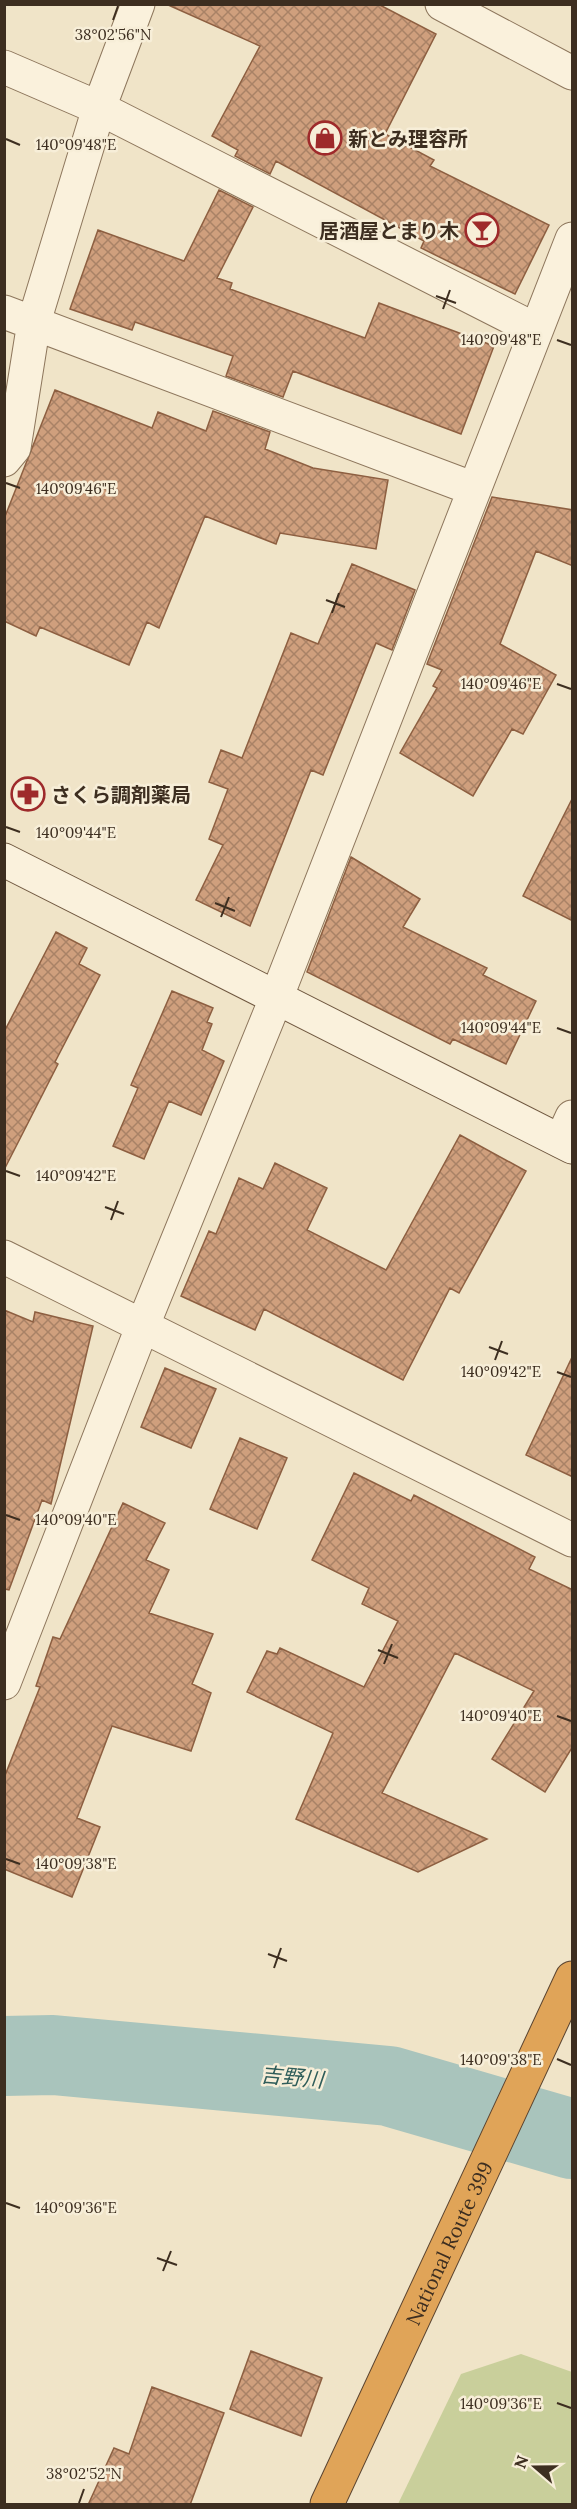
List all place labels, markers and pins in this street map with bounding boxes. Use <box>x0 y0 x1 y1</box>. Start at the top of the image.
shop icon: 新とみ理容所 <box>307 120 343 156</box>
place label: 新とみ理容所 <box>348 126 468 151</box>
bar icon: 居酒屋とまり木 <box>464 212 500 248</box>
place label: 居酒屋とまり木 <box>319 218 459 243</box>
pharmacy icon: さくら調剤薬局 <box>10 776 46 812</box>
place label: さくら調剤薬局 <box>51 782 191 807</box>

